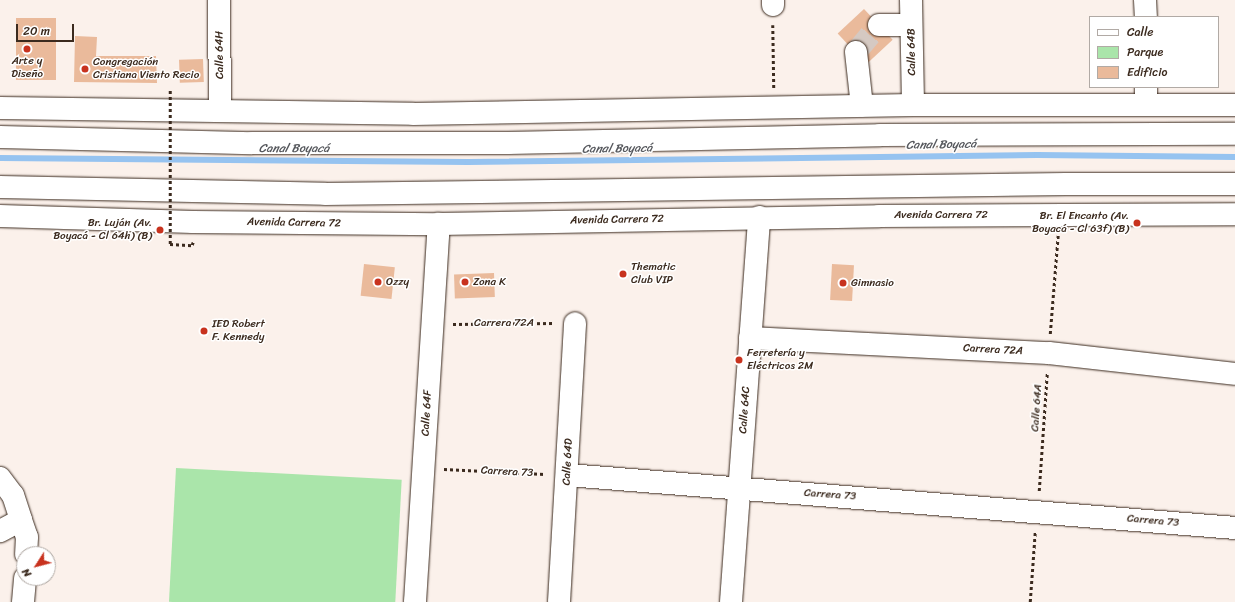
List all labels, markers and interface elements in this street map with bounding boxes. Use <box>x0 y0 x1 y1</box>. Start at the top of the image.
scale bar <box>18 16 76 42</box>
legend <box>1089 16 1219 88</box>
text: 20 m <box>23 20 50 42</box>
text: Calle <box>1127 21 1154 43</box>
street label: Calle 64B <box>905 28 919 76</box>
street label: Calle 64H <box>213 31 227 79</box>
text: Parque <box>1127 41 1163 63</box>
marker: Arte y Diseño <box>22 44 32 54</box>
place label: Arte y Diseño <box>11 55 43 81</box>
place label: Congregación Cristiana Viento Recio <box>93 56 200 82</box>
text: Edificio <box>1127 61 1167 83</box>
marker: Congregación Cristiana Viento Recio <box>80 64 90 74</box>
water label: Canal Boyacá <box>906 137 976 153</box>
water label: Canal Boyacá <box>582 141 652 157</box>
water label: Canal Boyacá <box>259 142 329 156</box>
street label: Avenida Carrera 72 <box>894 208 988 222</box>
place label: Br. El Encanto (Av. Boyacá - Cl 63f) (B) <box>1032 210 1129 236</box>
street label: Avenida Carrera 72 <box>570 213 664 227</box>
street label: Avenida Carrera 72 <box>247 216 341 230</box>
place label: Br. Luján (Av. Boyacá - Cl 64h) (B) <box>53 217 152 243</box>
marker: Br. El Encanto (Av. Boyacá - Cl 63f) (B) <box>1132 218 1142 228</box>
marker: Br. Luján (Av. Boyacá - Cl 64h) (B) <box>155 225 165 235</box>
place label: Thematic Club VIP <box>631 261 675 287</box>
marker: Thematic Club VIP <box>618 269 628 279</box>
place label: Ozzy <box>386 275 409 289</box>
place label: Zona K <box>473 275 506 289</box>
place label: Gimnasio <box>851 276 894 290</box>
marker: Ozzy <box>373 277 383 287</box>
marker: Zona K <box>460 277 470 287</box>
marker: Gimnasio <box>838 278 848 288</box>
street label: Carrera 72A <box>474 316 534 330</box>
place label: IED Robert F. Kennedy <box>212 318 265 344</box>
marker: IED Robert F. Kennedy <box>199 326 209 336</box>
street label: Carrera 72A <box>963 342 1023 358</box>
place label: Ferretería y Eléctricos 2M <box>747 347 813 373</box>
marker: Ferretería y Eléctricos 2M <box>734 355 744 365</box>
street label: Calle 64A <box>1029 384 1045 432</box>
street label: Calle 64C <box>737 386 753 434</box>
street label: Calle 64F <box>419 390 435 436</box>
street label: Calle 64D <box>560 438 576 486</box>
street label: Carrera 73 <box>481 464 533 480</box>
street label: Carrera 73 <box>803 487 857 503</box>
street label: Carrera 73 <box>1126 512 1180 530</box>
north arrow <box>16 546 56 586</box>
text: N <box>17 564 37 581</box>

